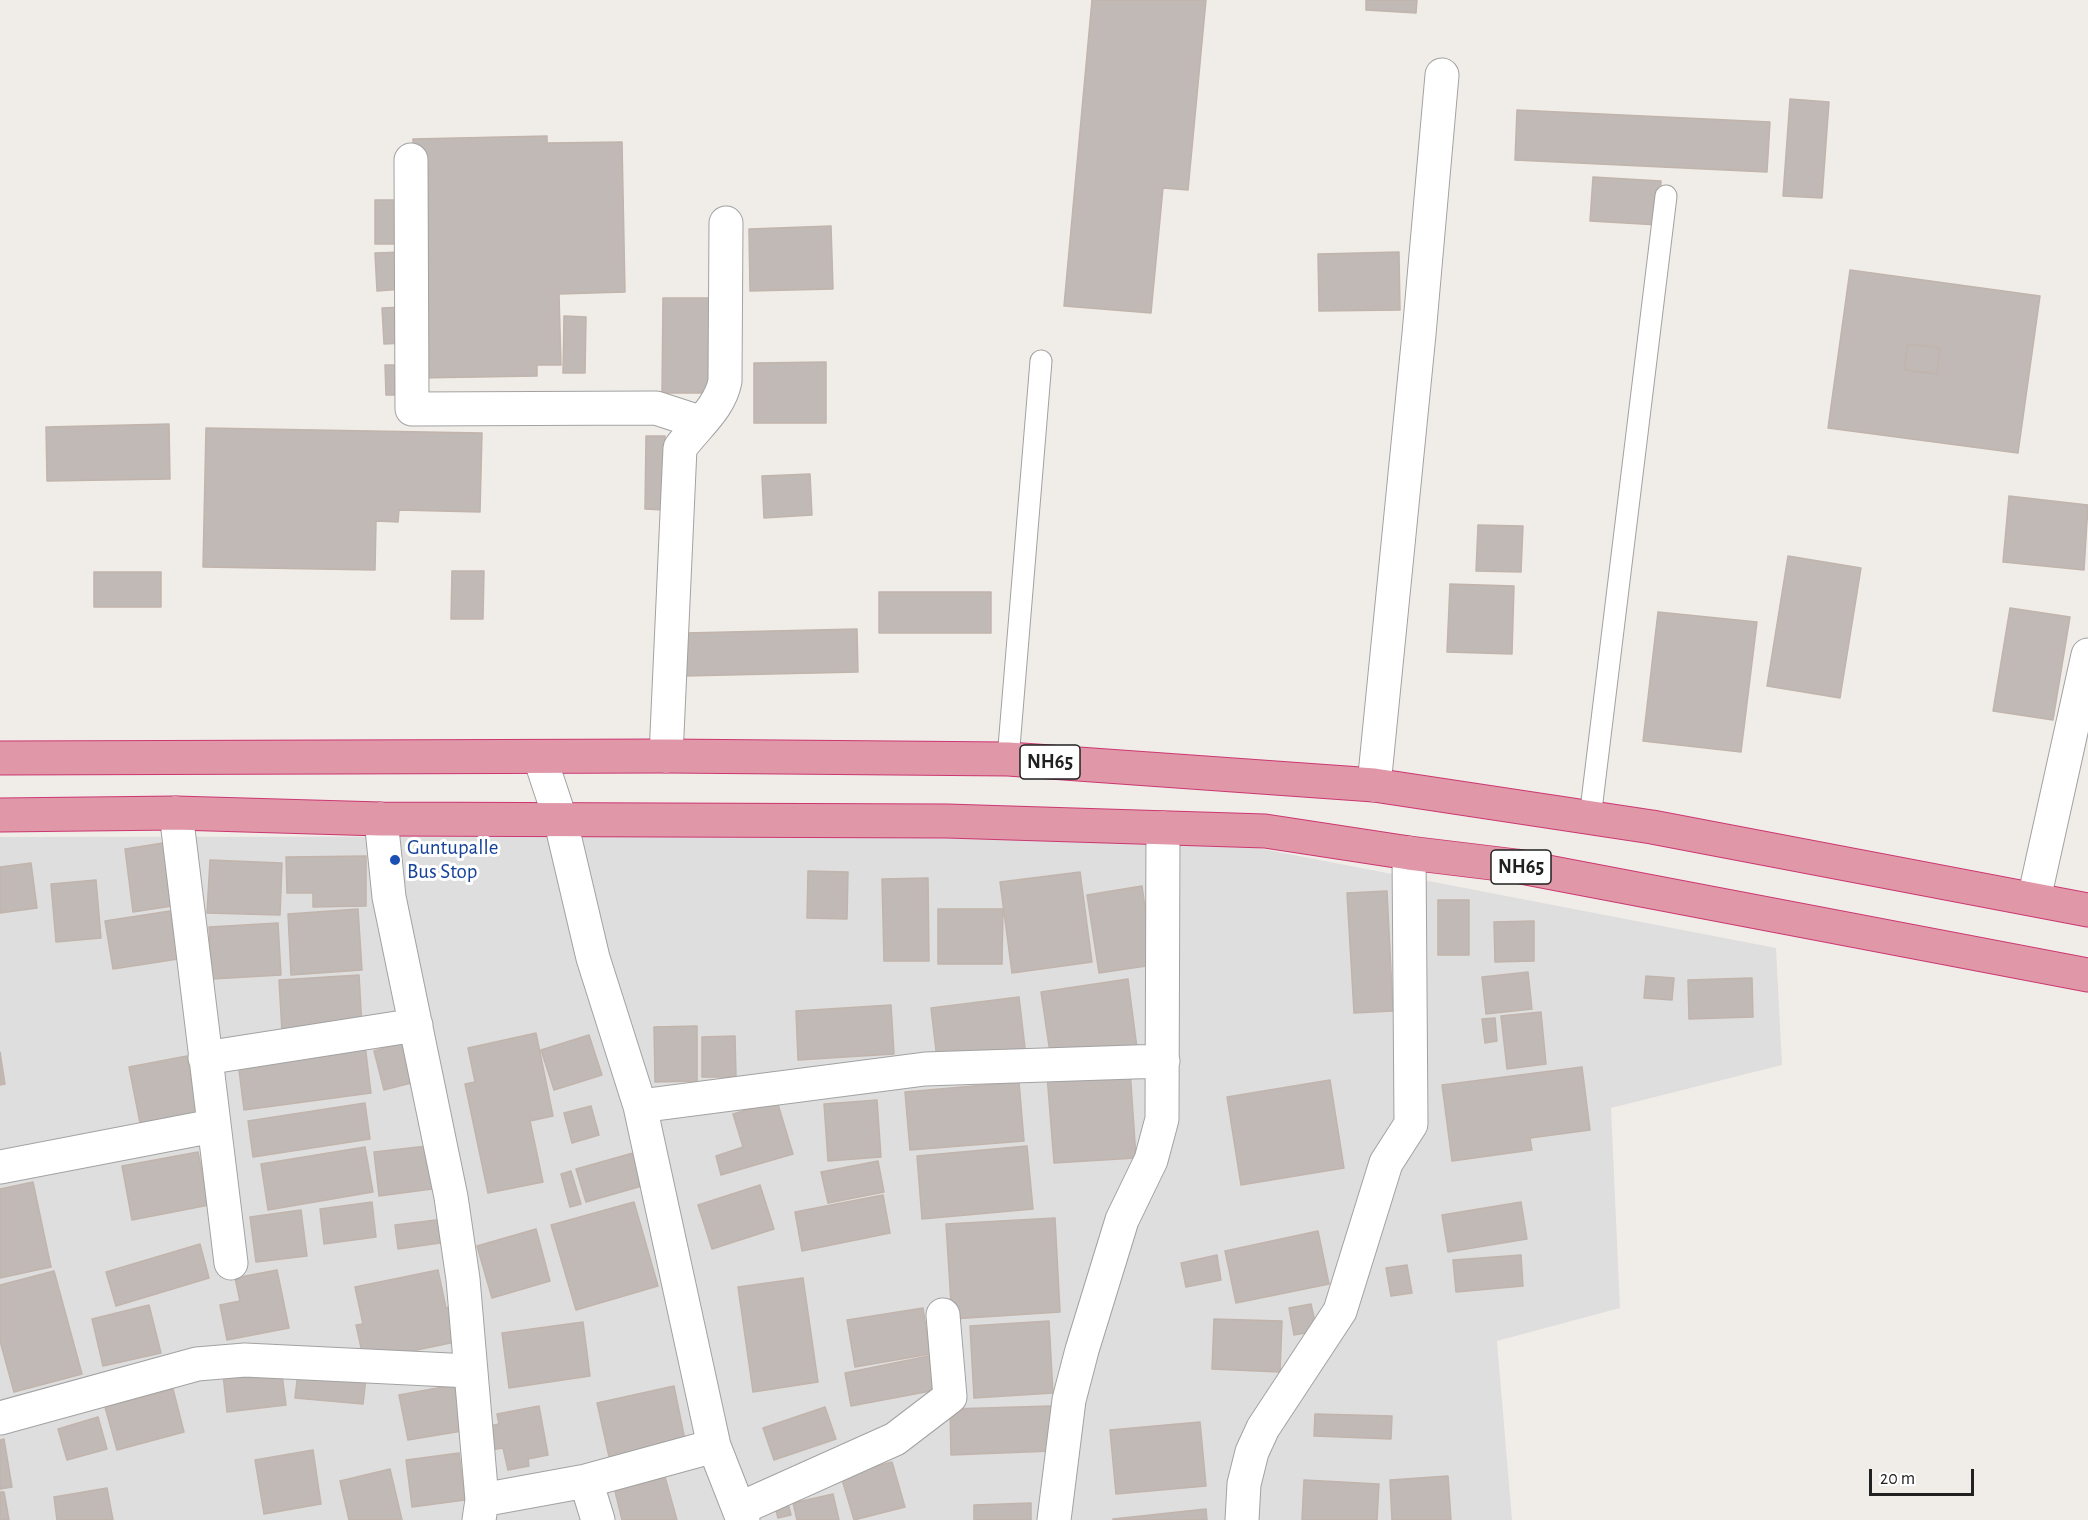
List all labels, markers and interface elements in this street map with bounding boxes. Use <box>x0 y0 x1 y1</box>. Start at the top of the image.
road number: NH65 <box>1020 745 1080 779</box>
place label: Guntupalle Bus Stop <box>407 835 498 885</box>
road number: NH65 <box>1491 850 1551 884</box>
marker: Guntupalle Bus Stop <box>388 853 402 867</box>
scale bar <box>1872 1457 1977 1495</box>
text: 20 m <box>1880 1470 1915 1488</box>

